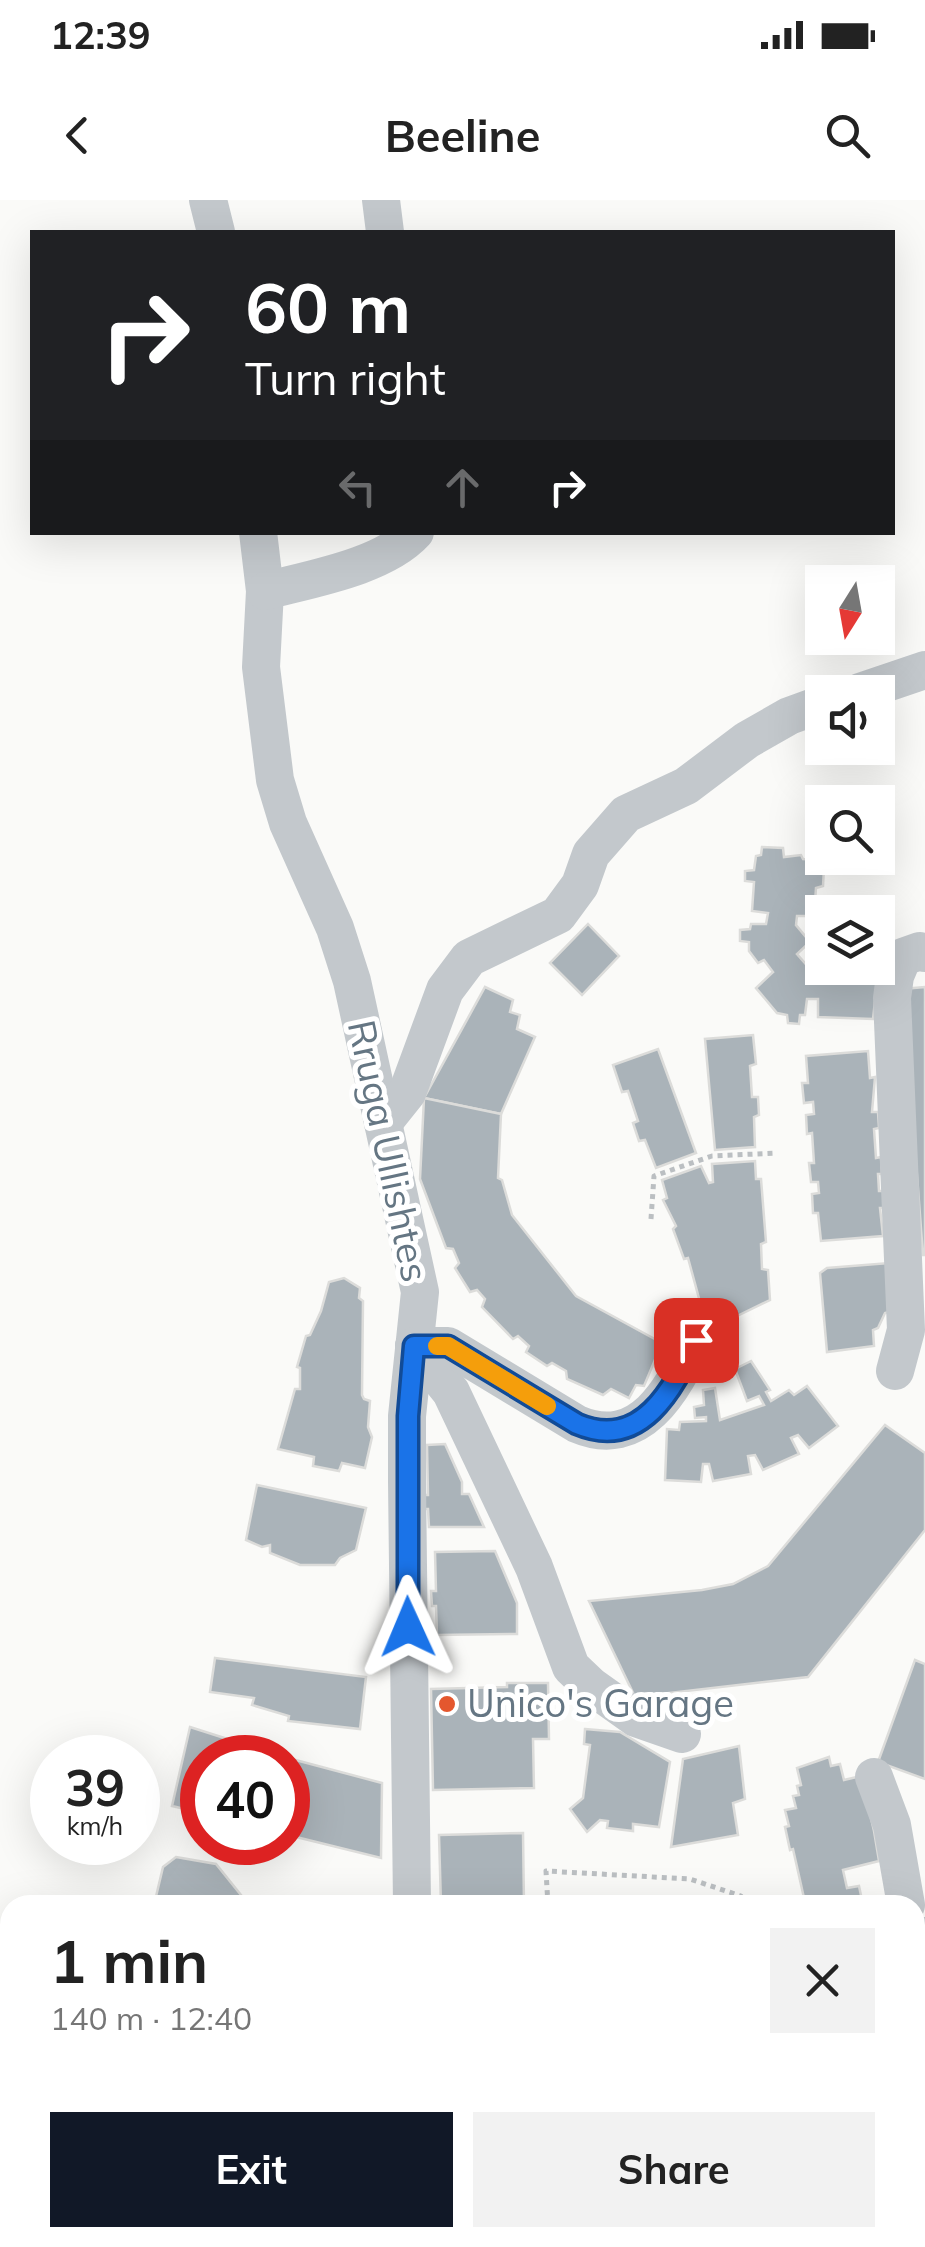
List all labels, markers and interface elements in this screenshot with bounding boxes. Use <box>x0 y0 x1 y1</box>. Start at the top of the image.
text: 12:39 <box>50 11 151 59</box>
text: Beeline <box>385 107 540 163</box>
icon: back <box>50 108 105 163</box>
icon: search <box>820 108 875 163</box>
text: 60 m <box>245 263 411 351</box>
icon: right <box>80 270 210 400</box>
text: Turn right <box>245 350 446 406</box>
icon: left <box>330 460 385 515</box>
icon: ahead <box>435 460 490 515</box>
icon: right <box>540 460 595 515</box>
north arrow <box>805 565 895 655</box>
map controls <box>805 565 895 985</box>
button: sound <box>805 675 895 765</box>
button: search <box>805 785 895 875</box>
button: layers <box>805 895 895 985</box>
street label: Rruga Ullishtes <box>338 1016 440 1286</box>
pin <box>654 1298 739 1383</box>
icon: arrive <box>669 1313 724 1368</box>
position arrow <box>356 1575 460 1679</box>
place label: Unico's Garage <box>467 1679 734 1727</box>
marker: Unico's Garage <box>436 1693 458 1715</box>
speed limit sign: 40 <box>180 1735 310 1865</box>
text: 39 <box>65 1756 125 1819</box>
text: km/h <box>67 1810 123 1841</box>
text: 1 min <box>50 1923 208 1998</box>
button: close <box>770 1928 875 2033</box>
text: 140 m · 12:40 <box>50 1998 252 2038</box>
button: Exit <box>50 2112 453 2227</box>
button: Share <box>473 2112 875 2227</box>

